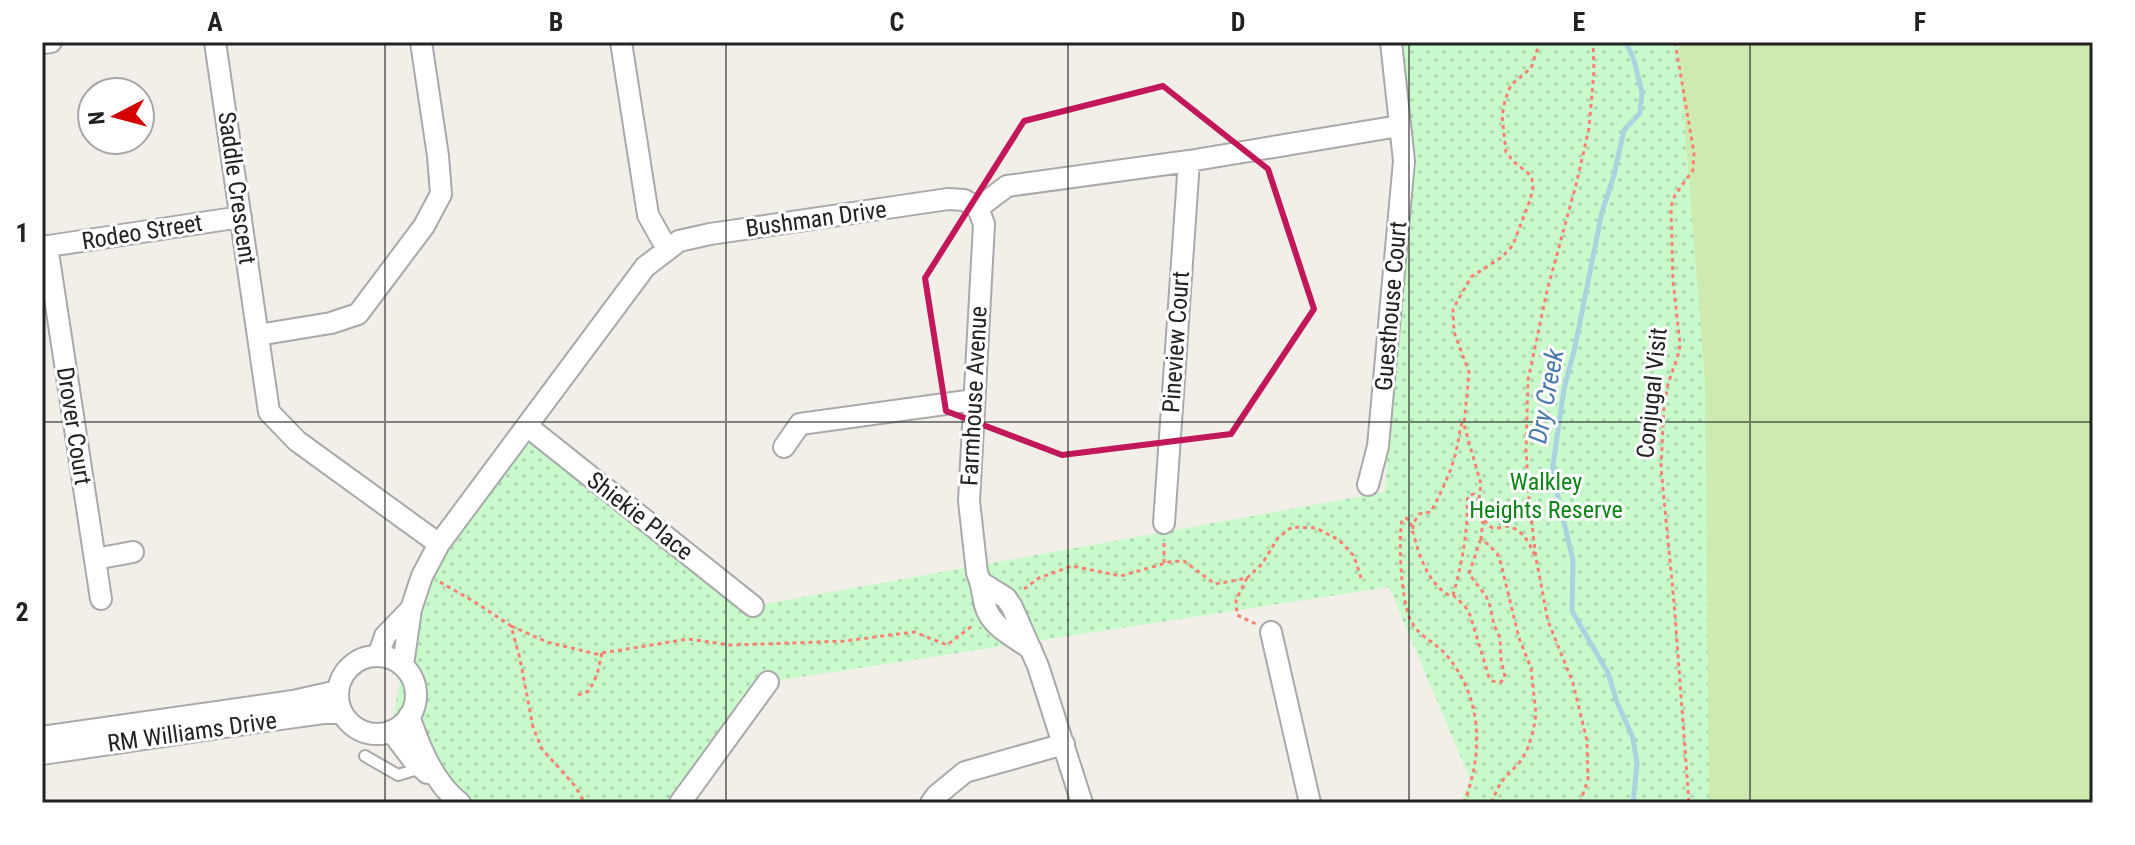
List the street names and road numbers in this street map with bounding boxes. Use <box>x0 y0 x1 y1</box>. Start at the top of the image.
street label: Saddle Crescent <box>212 110 262 266</box>
street label: Bushman Drive <box>744 195 888 243</box>
street label: Rodeo Street <box>80 209 204 255</box>
street label: Guesthouse Court <box>1370 220 1412 392</box>
street label: Pineview Court <box>1157 270 1195 414</box>
street label: Farmhouse Avenue <box>955 305 993 487</box>
street label: Conjugal Visit <box>1631 326 1673 460</box>
street label: Drover Court <box>51 365 97 487</box>
street label: Shiekie Place <box>582 466 698 566</box>
street label: RM Williams Drive <box>106 706 278 758</box>

